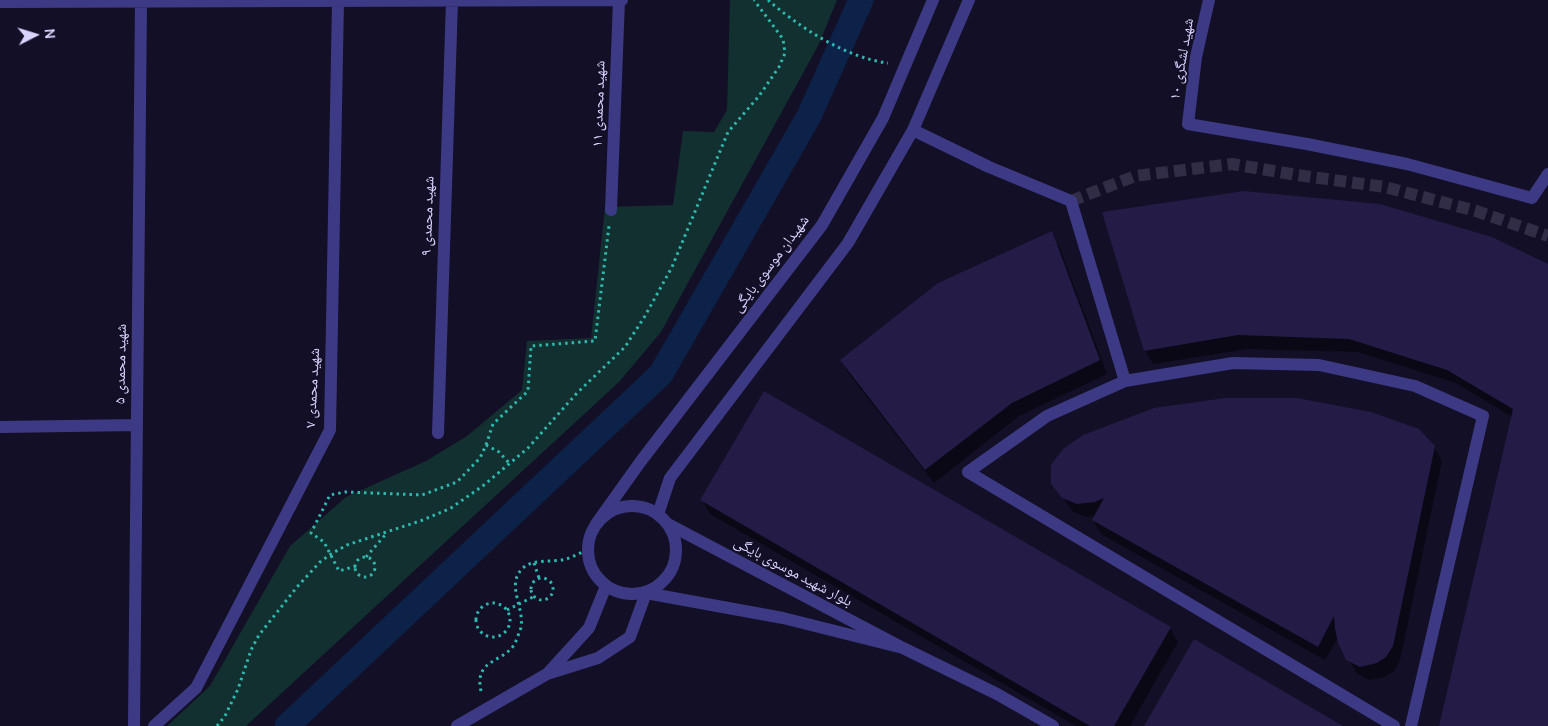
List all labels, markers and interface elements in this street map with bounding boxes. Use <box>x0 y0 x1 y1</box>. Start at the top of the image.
north arrow <box>10 10 60 60</box>
street label: شهید لشگری ۱۰ <box>1166 17 1198 101</box>
text: N <box>41 28 60 39</box>
street label: شهید محمدی ۱۱ <box>588 60 610 148</box>
street label: شهید محمدی ۹ <box>418 176 438 256</box>
street label: شهیدان موسوی بایگی <box>729 212 813 316</box>
street label: شهید محمدی ۵ <box>111 324 131 404</box>
street label: شهید محمدی ۷ <box>302 347 324 429</box>
street label: بلوار شهید موسوی بایگی <box>731 533 855 611</box>

